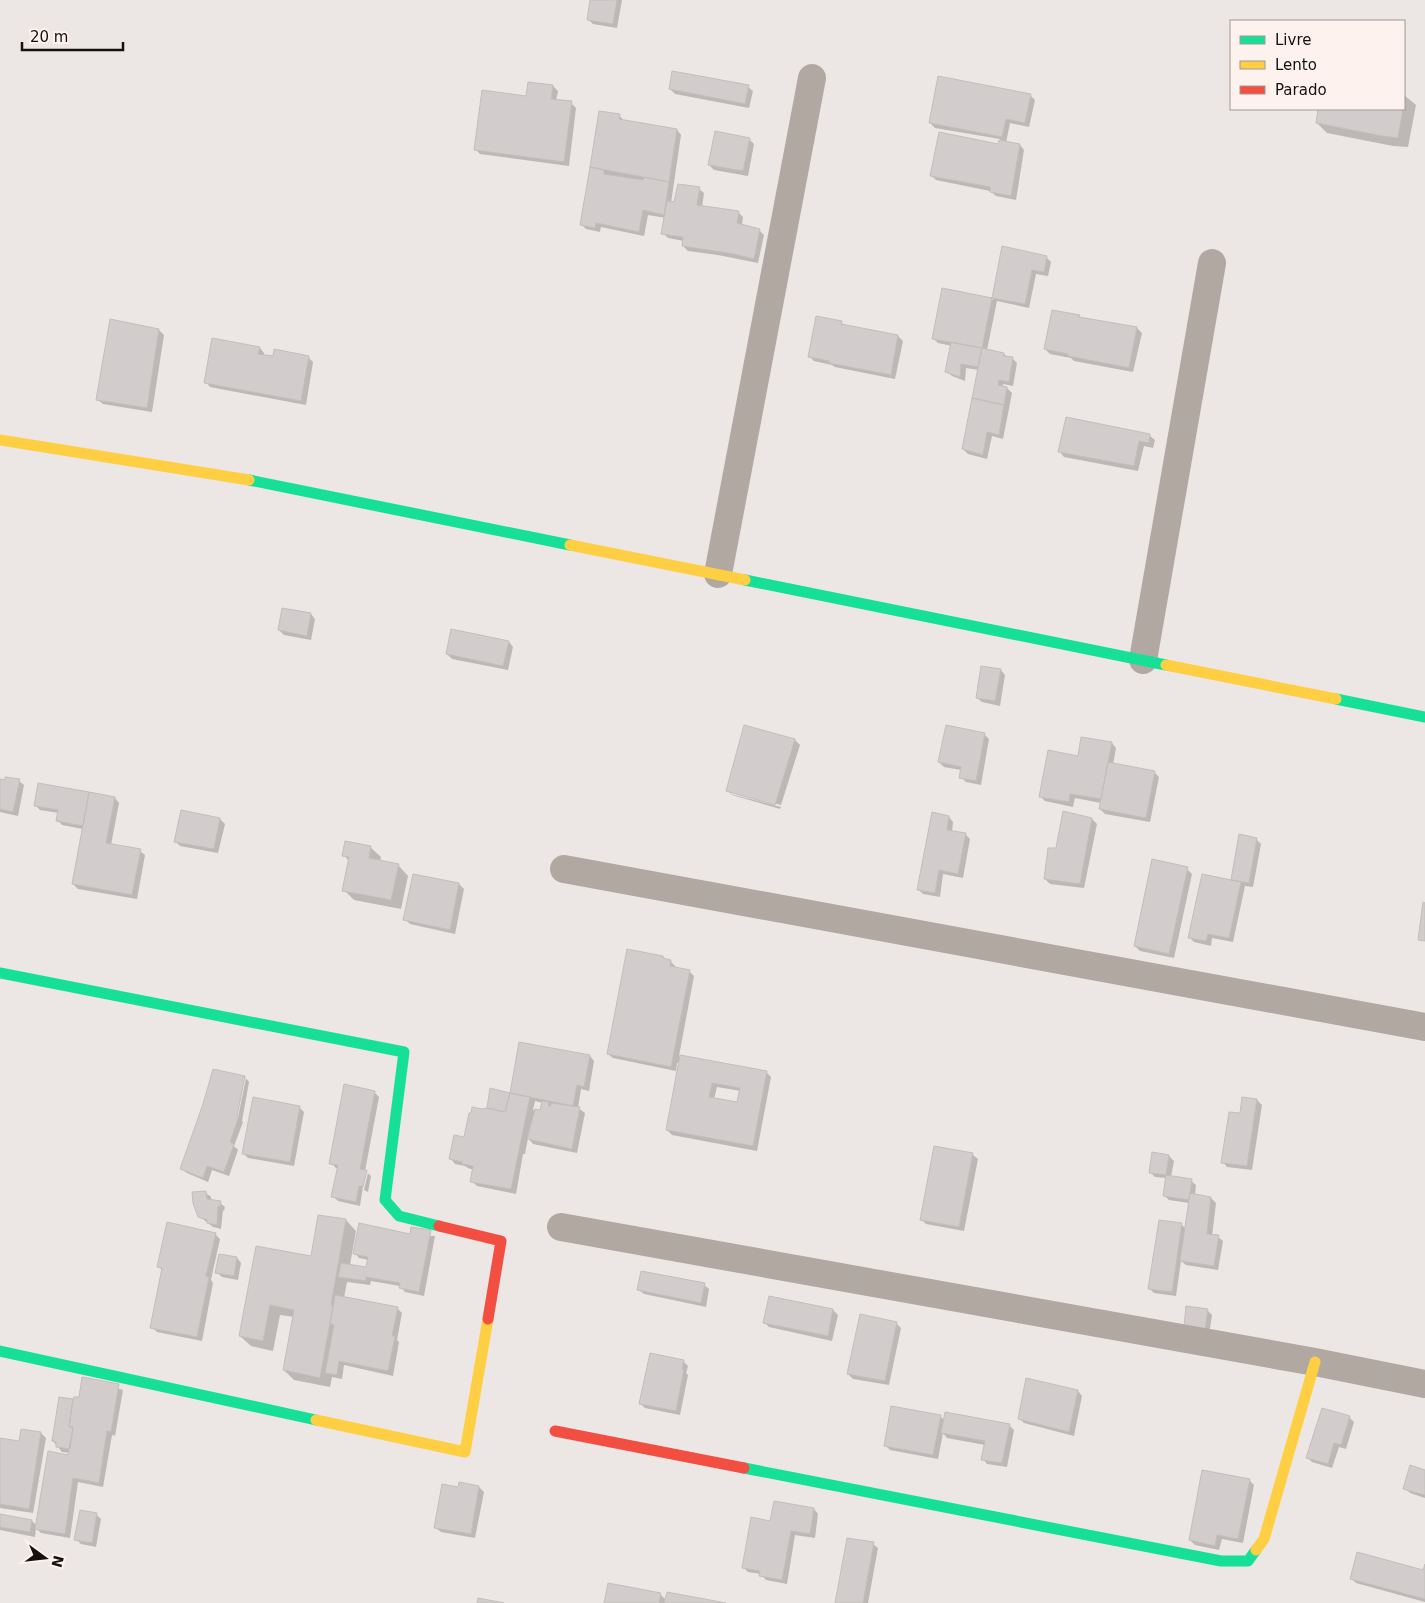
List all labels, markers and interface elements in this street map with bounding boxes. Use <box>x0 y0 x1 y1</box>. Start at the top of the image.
scale bar <box>22 20 124 52</box>
legend <box>1230 20 1405 110</box>
text: 20 m <box>30 28 68 46</box>
text: Livre <box>1275 31 1311 49</box>
text: Lento <box>1275 56 1317 74</box>
text: Parado <box>1275 81 1327 99</box>
north arrow <box>20 1533 70 1583</box>
text: N <box>48 1554 67 1569</box>

